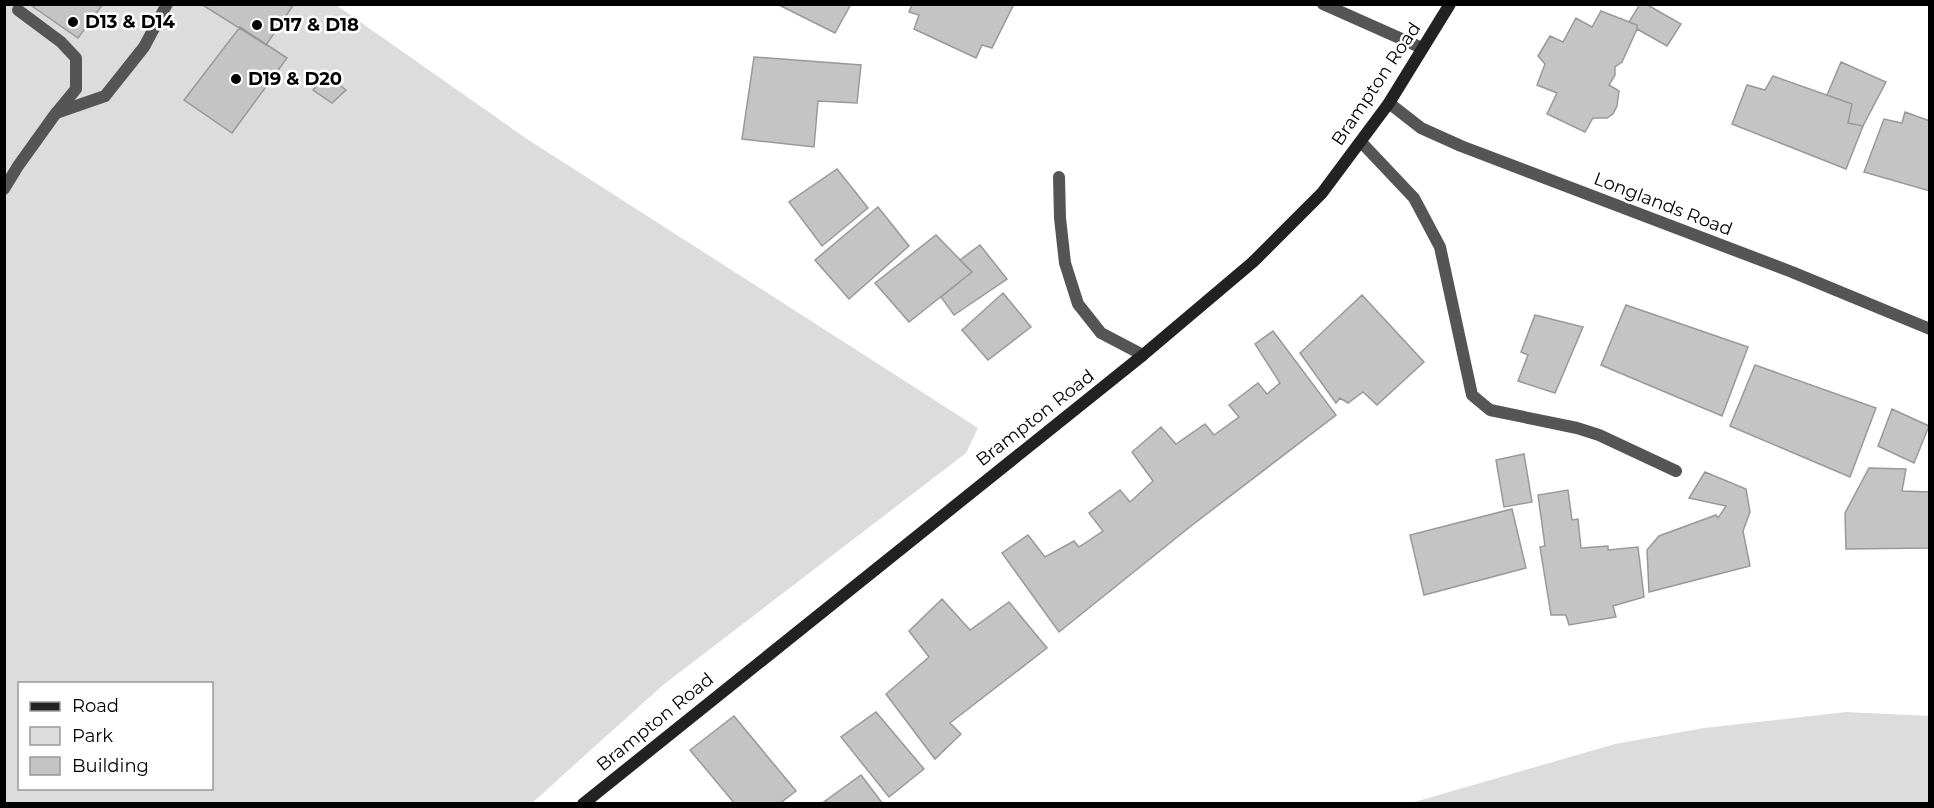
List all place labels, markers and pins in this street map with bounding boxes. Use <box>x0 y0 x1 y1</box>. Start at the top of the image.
place label: D13 & D14 <box>85 11 175 33</box>
place label: D17 & D18 <box>269 14 359 36</box>
marker: D13 & D14 <box>66 15 80 29</box>
marker: D17 & D18 <box>250 18 264 32</box>
place label: D19 & D20 <box>248 68 342 90</box>
marker: D19 & D20 <box>229 72 243 86</box>

